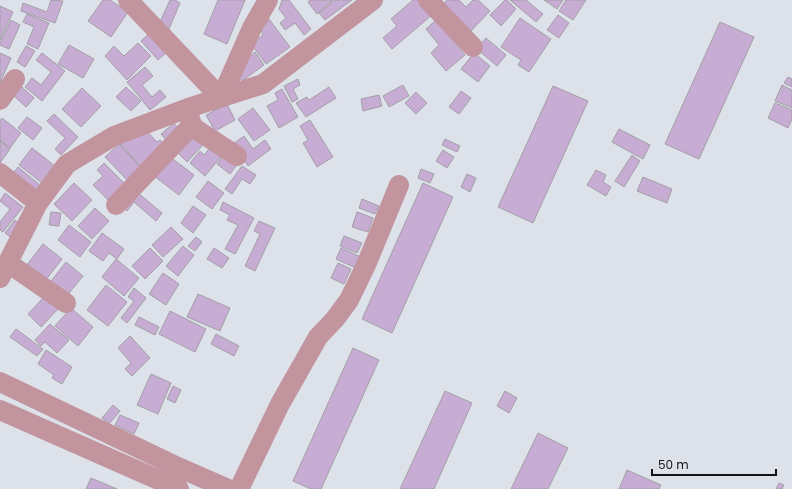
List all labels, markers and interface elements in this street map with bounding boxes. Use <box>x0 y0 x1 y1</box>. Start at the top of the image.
scale bar <box>652 451 776 477</box>
text: 50 m <box>658 456 689 473</box>

